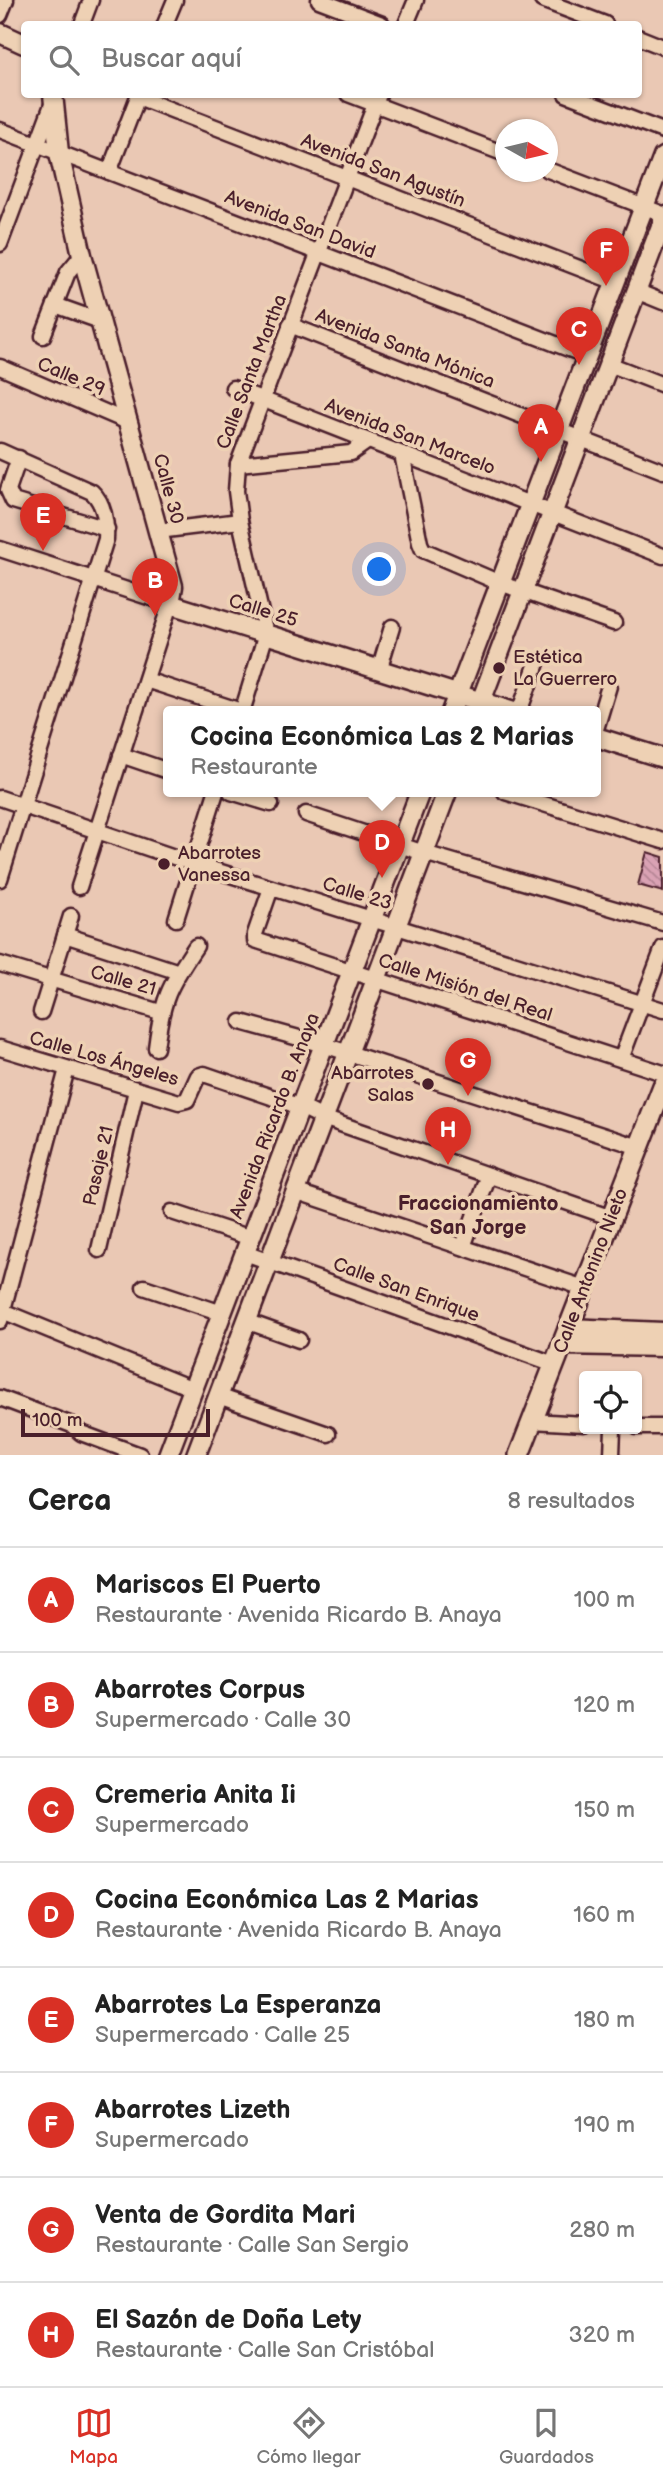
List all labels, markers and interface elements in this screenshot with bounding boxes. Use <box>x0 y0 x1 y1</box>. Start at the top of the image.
search box <box>21 21 642 98</box>
icon: search <box>45 41 83 79</box>
text: Buscar aquí <box>101 44 242 75</box>
north arrow <box>495 119 558 182</box>
street label: Avenida San Agustín <box>298 129 468 213</box>
street label: Avenida San David <box>221 186 379 264</box>
pin: F <box>583 228 629 286</box>
street label: Calle Santa Martha <box>212 291 292 453</box>
street label: Avenida Santa Mónica <box>312 304 498 394</box>
pin: C <box>556 307 602 365</box>
street label: Calle 29 <box>34 353 108 401</box>
street label: Avenida San Marcelo <box>321 394 499 480</box>
pin: A <box>518 404 564 462</box>
street label: Calle 30 <box>148 451 188 527</box>
pin: E <box>20 493 66 551</box>
your location <box>362 552 396 586</box>
pin: B <box>132 558 178 616</box>
street label: Calle 25 <box>226 590 300 632</box>
place label: Estética La Guerrero <box>513 646 617 691</box>
marker: Estética La Guerrero <box>491 660 507 676</box>
popup <box>163 706 601 797</box>
text: Cocina Económica Las 2 Marias <box>190 722 574 753</box>
text: Restaurante <box>190 753 318 781</box>
pin: D <box>359 820 405 878</box>
place label: Abarrotes Vanessa <box>178 842 261 887</box>
marker: Abarrotes Vanessa <box>156 856 172 872</box>
street label: Calle 23 <box>319 873 395 915</box>
street label: Calle Misión del Real <box>375 949 555 1027</box>
street label: Calle 21 <box>87 961 159 1001</box>
street label: Avenida Ricardo B. Anaya <box>225 1010 325 1222</box>
street label: Calle Los Ángeles <box>27 1026 182 1091</box>
pin: G <box>445 1038 491 1096</box>
place label: Abarrotes Salas <box>331 1062 414 1107</box>
marker: Abarrotes Salas <box>420 1076 436 1092</box>
pin: H <box>425 1107 471 1165</box>
street label: Pasaje 21 <box>79 1124 119 1208</box>
street label: Calle Antonino Nieto <box>549 1185 633 1357</box>
district label: Fraccionamiento San Jorge <box>398 1191 558 1240</box>
street label: Calle San Enrique <box>330 1253 482 1327</box>
map controls <box>579 1371 642 1434</box>
button: locate <box>579 1371 642 1434</box>
scale bar <box>21 1406 210 1438</box>
text: 100 m <box>32 1409 83 1432</box>
text: Cerca <box>28 1483 111 1519</box>
text: 8 resultados <box>508 1487 635 1515</box>
text: Mariscos El Puerto <box>95 1570 321 1601</box>
text: A <box>44 1586 58 1614</box>
text: 100 m <box>574 1586 635 1614</box>
text: Restaurante · Avenida Ricardo B. Anaya <box>95 1601 502 1629</box>
text: Abarrotes Corpus <box>95 1675 305 1706</box>
text: B <box>43 1691 59 1719</box>
text: 120 m <box>574 1691 635 1719</box>
text: Supermercado · Calle 30 <box>95 1706 351 1734</box>
text: Cremeria Anita Ii <box>95 1780 296 1811</box>
text: C <box>43 1796 59 1824</box>
text: 150 m <box>574 1796 635 1824</box>
text: Supermercado <box>95 1811 249 1839</box>
text: Cocina Económica Las 2 Marias <box>95 1885 479 1916</box>
text: D <box>43 1901 59 1929</box>
text: 160 m <box>573 1901 635 1929</box>
text: Restaurante · Avenida Ricardo B. Anaya <box>95 1916 502 1944</box>
text: Abarrotes La Esperanza <box>95 1990 381 2021</box>
text: E <box>44 2006 58 2034</box>
text: 180 m <box>574 2006 635 2034</box>
text: Supermercado · Calle 25 <box>95 2021 350 2049</box>
text: Abarrotes Lizeth <box>95 2095 290 2126</box>
text: F <box>44 2111 58 2139</box>
text: 190 m <box>574 2111 635 2139</box>
text: Supermercado <box>95 2126 249 2154</box>
text: Venta de Gordita Mari <box>95 2200 355 2231</box>
text: G <box>43 2216 59 2244</box>
text: 280 m <box>569 2216 635 2244</box>
text: Restaurante · Calle San Sergio <box>95 2231 409 2259</box>
text: El Sazón de Doña Lety <box>95 2305 361 2336</box>
text: H <box>42 2321 60 2349</box>
text: 320 m <box>569 2321 635 2349</box>
text: Restaurante · Calle San Cristóbal <box>95 2336 434 2364</box>
tab: Mapa <box>69 2404 118 2469</box>
tab: Cómo llegar <box>256 2404 361 2469</box>
tab: Guardados <box>499 2404 594 2469</box>

